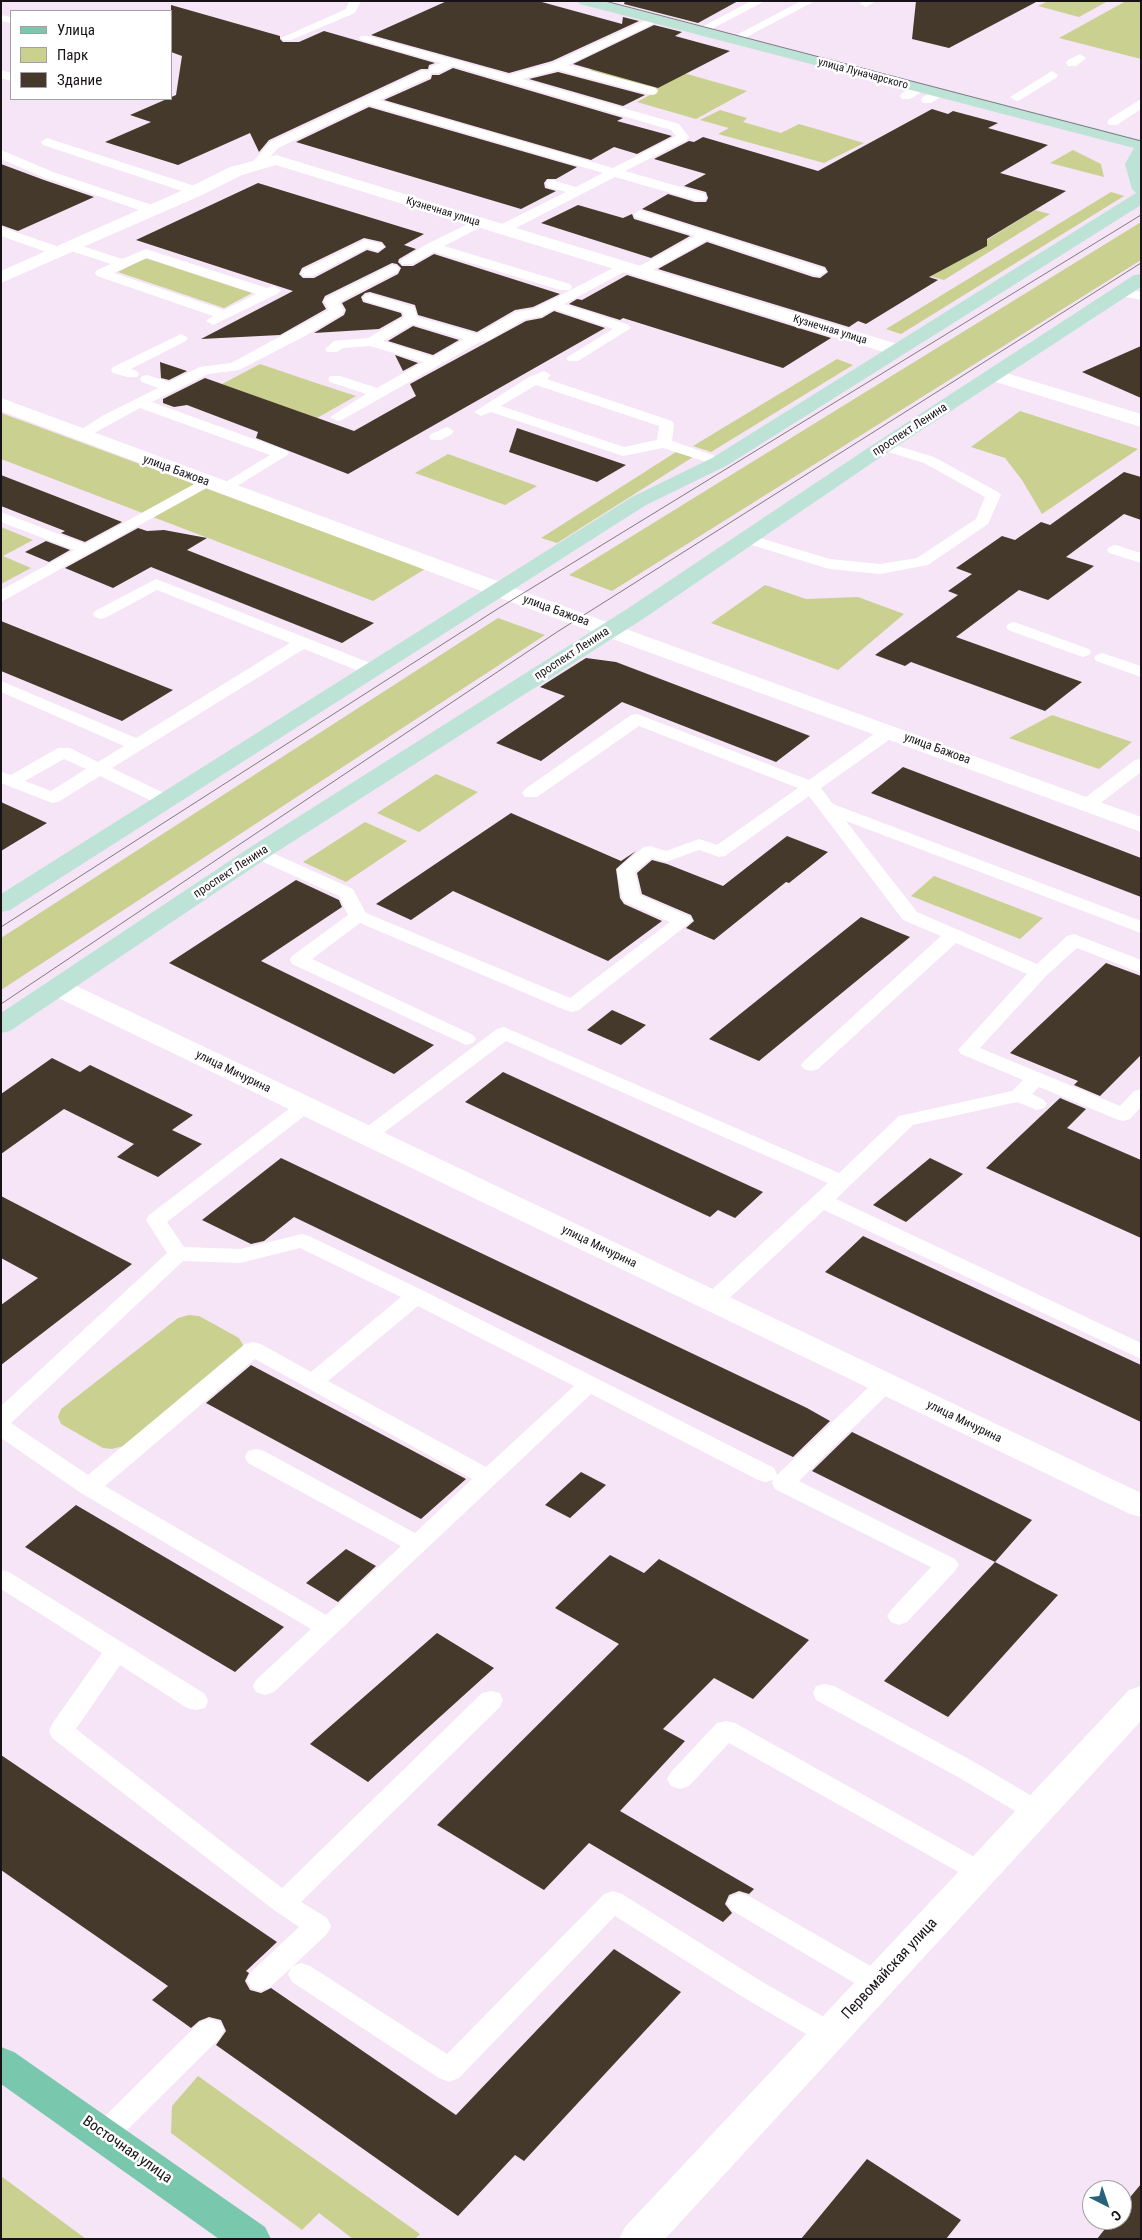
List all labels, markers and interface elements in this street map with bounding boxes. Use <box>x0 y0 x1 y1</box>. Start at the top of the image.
legend <box>10 10 172 100</box>
text: Улица <box>57 21 95 39</box>
text: Парк <box>57 46 88 64</box>
street label: улица Луначарского <box>817 56 909 92</box>
text: Здание <box>57 71 102 89</box>
street label: Кузнечная улица <box>404 194 482 230</box>
street label: Кузнечная улица <box>791 312 869 348</box>
street label: проспект Ленина <box>870 401 950 459</box>
street label: улица Бажова <box>141 452 211 490</box>
street label: улица Бажова <box>521 592 591 630</box>
street label: проспект Ленина <box>532 625 612 683</box>
street label: улица Бажова <box>902 730 972 768</box>
street label: проспект Ленина <box>191 843 271 901</box>
street label: улица Мичурина <box>193 1048 273 1096</box>
street label: улица Мичурина <box>559 1223 639 1271</box>
street label: улица Мичурина <box>924 1398 1004 1446</box>
street label: Первомайская улица <box>839 1915 941 2023</box>
street label: Восточная улица <box>79 2112 175 2188</box>
north arrow <box>1082 2180 1132 2230</box>
text: С <box>1108 2207 1124 2224</box>

